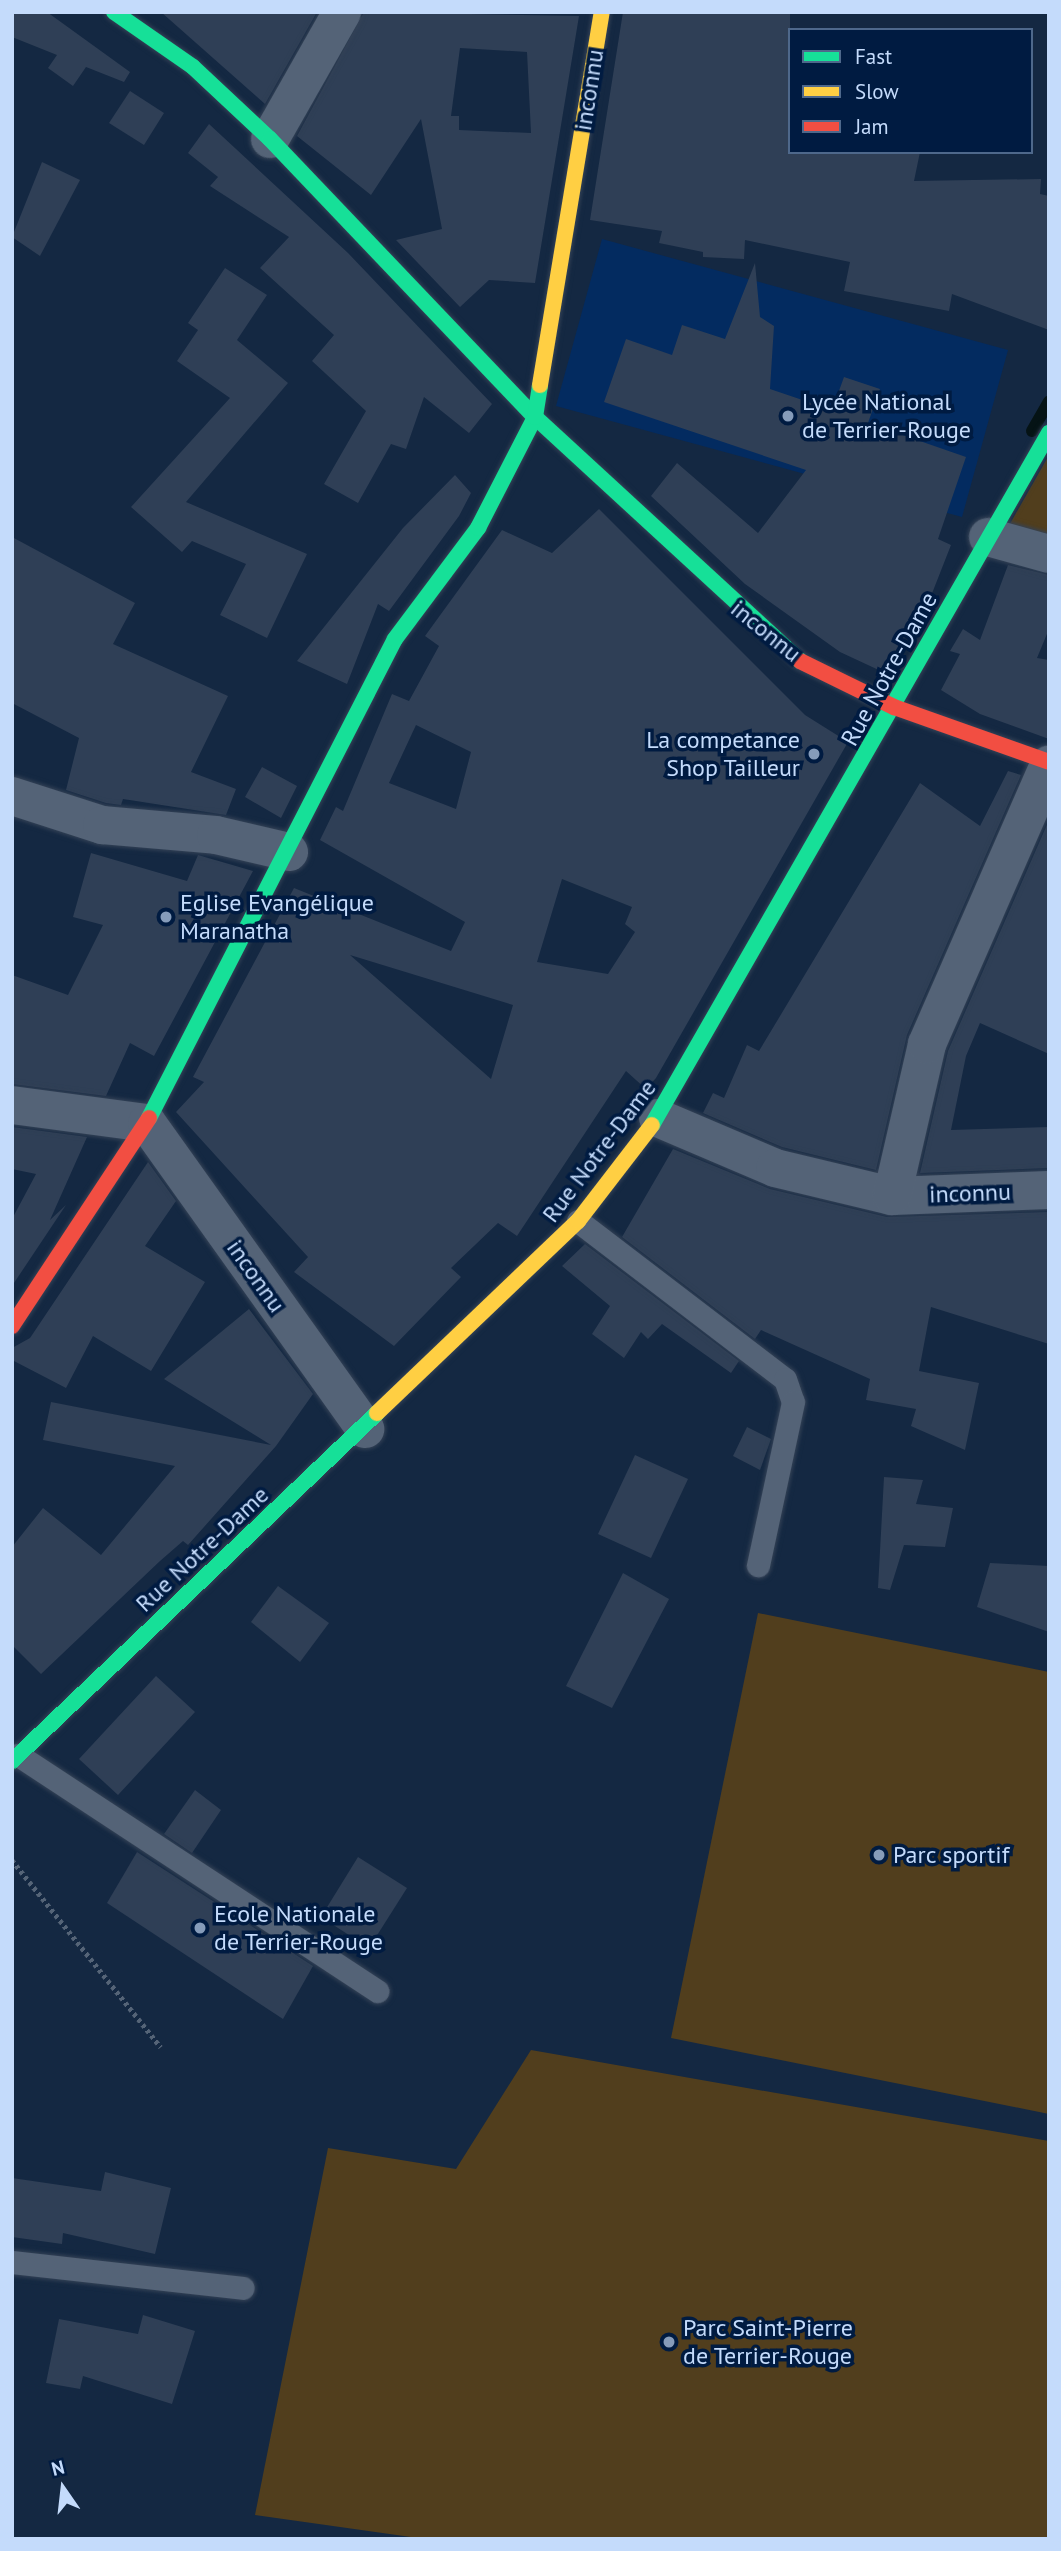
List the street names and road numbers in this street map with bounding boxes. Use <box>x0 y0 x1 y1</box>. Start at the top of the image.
street label: inconnu <box>568 47 610 133</box>
street label: Rue Notre-Dame <box>835 587 943 751</box>
street label: inconnu <box>725 594 807 668</box>
street label: Rue Notre-Dame <box>536 1074 662 1228</box>
street label: inconnu <box>929 1177 1011 1209</box>
street label: inconnu <box>221 1234 291 1318</box>
street label: Rue Notre-Dame <box>130 1480 274 1618</box>

